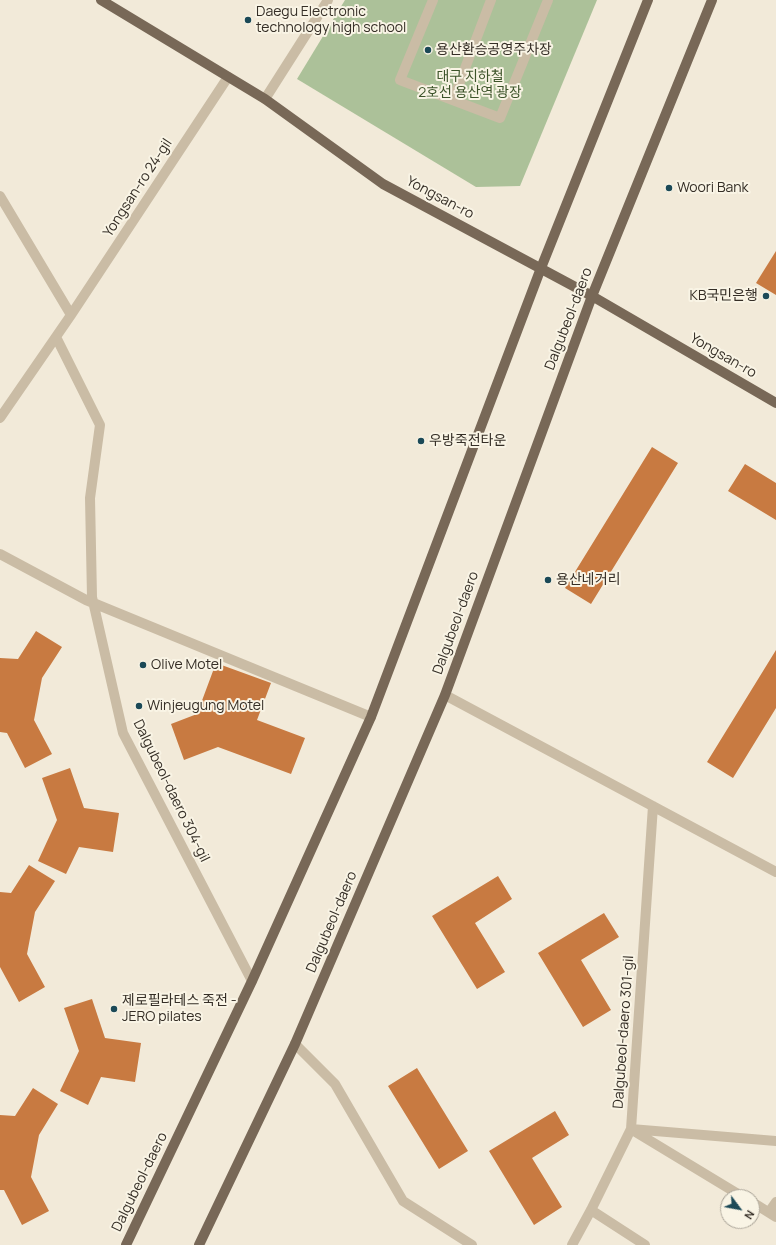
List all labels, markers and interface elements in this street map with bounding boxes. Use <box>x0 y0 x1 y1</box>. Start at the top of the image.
place label: Daegu Electronic technology high school <box>256 4 406 36</box>
marker: Daegu Electronic technology high school <box>243 15 253 25</box>
place label: 용산환승공영주차장 <box>436 42 552 58</box>
marker: 용산환승공영주차장 <box>423 45 433 55</box>
park label: 대구 지하철 2호선 용산역 광장 <box>418 69 522 102</box>
street label: Yongsan-ro 24-gil <box>100 136 176 240</box>
street label: Yongsan-ro <box>403 173 477 223</box>
place label: Woori Bank <box>677 180 749 196</box>
marker: Woori Bank <box>664 183 674 193</box>
street label: Dalgubeol-daero <box>542 265 596 373</box>
place label: KB국민은행 <box>690 288 758 304</box>
marker: KB국민은행 <box>761 291 771 301</box>
street label: Yongsan-ro <box>687 330 759 382</box>
place label: 우방죽전타운 <box>429 433 506 449</box>
marker: 우방죽전타운 <box>416 436 426 446</box>
street label: Dalgubeol-daero <box>430 569 482 677</box>
place label: 용산네거리 <box>556 572 620 588</box>
marker: 용산네거리 <box>543 575 553 585</box>
place label: Olive Motel <box>151 657 222 673</box>
marker: Olive Motel <box>138 660 148 670</box>
place label: Winjeugung Motel <box>147 698 264 714</box>
marker: Winjeugung Motel <box>134 701 144 711</box>
street label: Dalgubeol-daero 304-gil <box>129 717 213 865</box>
street label: Dalgubeol-daero <box>303 869 361 975</box>
street label: Dalgubeol-daero 301-gil <box>610 955 638 1109</box>
place label: 제로필라테스 죽전 - JERO pilates <box>122 993 237 1026</box>
marker: 제로필라테스 죽전 - JERO pilates <box>109 1004 119 1014</box>
street label: Dalgubeol-daero <box>109 1130 171 1234</box>
north arrow <box>720 1189 760 1229</box>
text: N <box>741 1208 758 1222</box>

